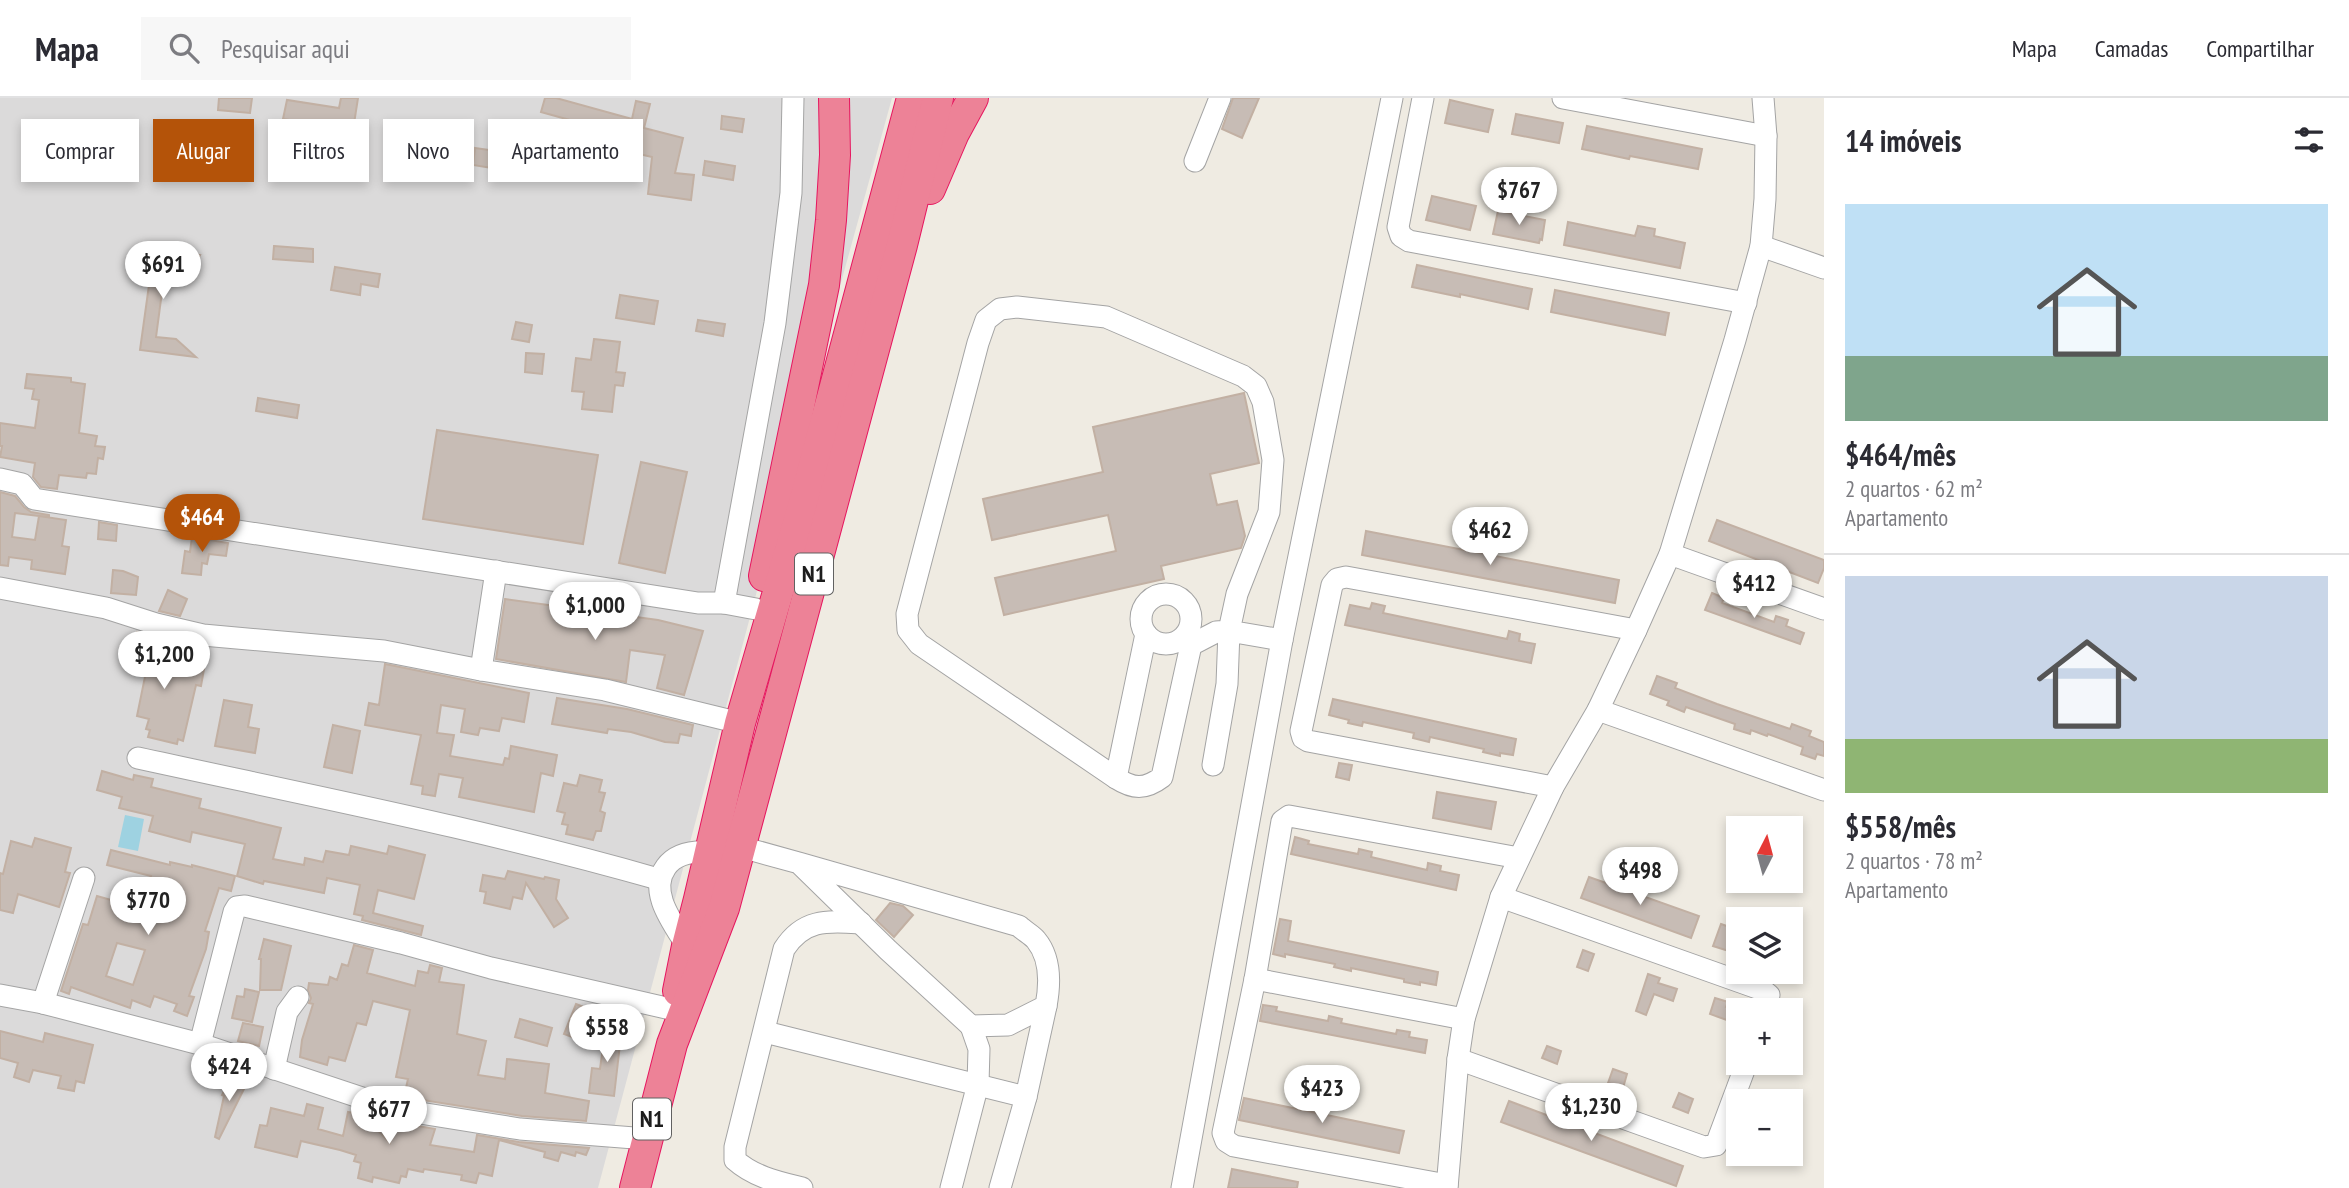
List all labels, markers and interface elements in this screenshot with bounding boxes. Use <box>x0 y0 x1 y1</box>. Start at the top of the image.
search box <box>141 17 631 80</box>
text: Mapa <box>35 27 99 70</box>
icon: search <box>165 29 203 67</box>
text: Pesquisar aqui <box>221 32 350 65</box>
text: Mapa <box>2012 33 2057 64</box>
text: Camadas <box>2095 33 2168 64</box>
text: Compartilhar <box>2206 33 2314 64</box>
chip: Comprar <box>21 119 139 182</box>
chip: Alugar <box>153 119 254 182</box>
chip: Filtros <box>268 119 369 182</box>
chip: Novo <box>383 119 474 182</box>
chip: Apartamento <box>488 119 643 182</box>
text: 14 imóveis <box>1845 121 1961 160</box>
icon: filters <box>2290 121 2328 159</box>
pin: $767 <box>1478 167 1560 227</box>
text: $767 <box>1497 175 1541 204</box>
pin: $691 <box>122 242 204 301</box>
text: $691 <box>141 249 185 278</box>
icon: home <box>2024 249 2150 375</box>
text: $464/mês <box>1845 435 1956 474</box>
text: 2 quartos · 62 m² <box>1845 474 1983 503</box>
pin: $464 <box>161 494 243 554</box>
text: $464 <box>180 502 224 531</box>
text: Apartamento <box>1845 503 1948 532</box>
pin: $462 <box>1449 508 1531 567</box>
text: $462 <box>1468 515 1512 544</box>
road number: N1 <box>795 554 833 594</box>
pin: $412 <box>1713 560 1795 620</box>
text: $412 <box>1732 568 1776 597</box>
pin: $1,000 <box>538 582 652 642</box>
text: $1,000 <box>565 590 625 619</box>
icon: home <box>2024 621 2150 747</box>
pin: $1,200 <box>107 632 221 691</box>
text: $1,200 <box>134 639 194 668</box>
text: $558/mês <box>1845 807 1956 846</box>
north arrow <box>1726 816 1802 892</box>
map controls <box>1726 816 1803 1166</box>
text: 2 quartos · 78 m² <box>1845 846 1983 875</box>
pin: $498 <box>1599 848 1681 907</box>
text: $498 <box>1618 855 1662 884</box>
text: Apartamento <box>1845 875 1948 904</box>
pin: $770 <box>107 878 189 937</box>
text: $770 <box>126 885 170 914</box>
button: layers <box>1726 907 1803 984</box>
button: + <box>1726 998 1803 1075</box>
pin: $558 <box>566 1004 648 1064</box>
text: $558 <box>585 1012 629 1041</box>
pin: $424 <box>188 1044 270 1103</box>
text: $424 <box>207 1051 251 1080</box>
pin: $423 <box>1281 1066 1363 1125</box>
text: $423 <box>1300 1073 1344 1102</box>
pin: $1,230 <box>1534 1084 1648 1143</box>
pin: $677 <box>348 1086 430 1146</box>
button: − <box>1726 1089 1803 1166</box>
text: $1,230 <box>1561 1091 1621 1120</box>
text: $677 <box>367 1094 411 1123</box>
road number: N1 <box>633 1099 671 1140</box>

